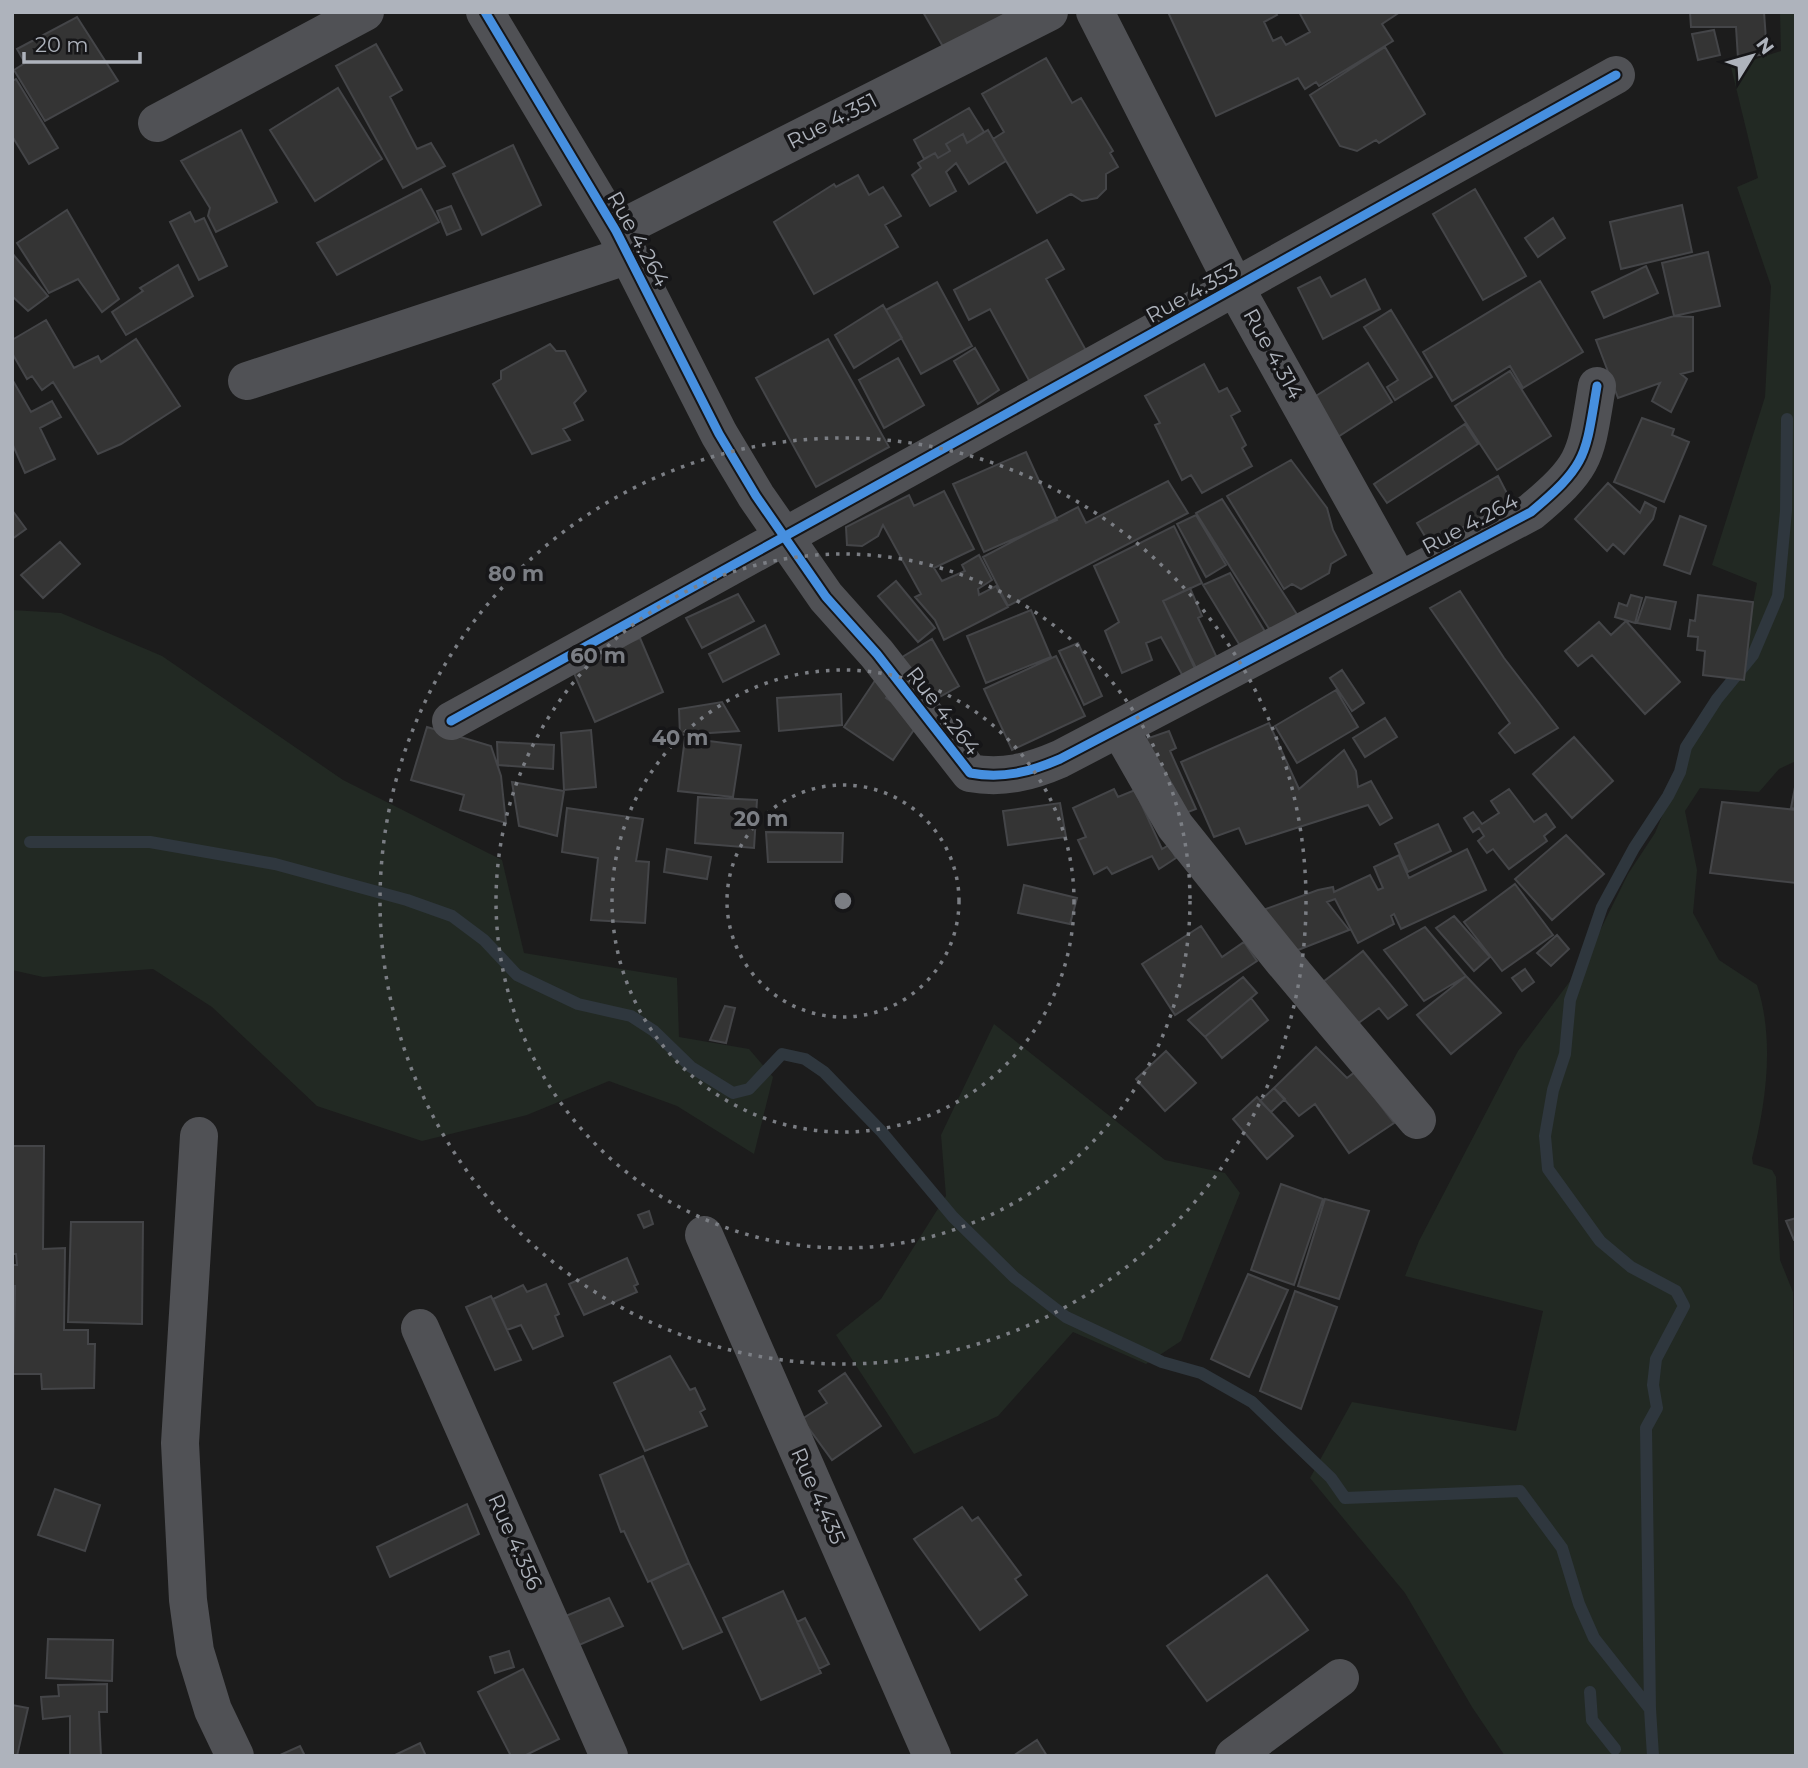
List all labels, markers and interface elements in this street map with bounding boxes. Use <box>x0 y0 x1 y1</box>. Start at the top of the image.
scale bar <box>24 21 140 65</box>
north arrow <box>1717 21 1787 91</box>
text: 20 m <box>35 32 89 57</box>
text: N <box>1751 33 1779 59</box>
street label: Rue 4.351 <box>783 87 881 154</box>
street label: Rue 4.264 <box>602 187 675 291</box>
street label: Rue 4.353 <box>1141 257 1242 328</box>
street label: Rue 4.314 <box>1238 304 1309 404</box>
street label: Rue 4.264 <box>1418 488 1522 559</box>
text: 80 m <box>488 561 544 586</box>
text: 60 m <box>570 643 626 668</box>
street label: Rue 4.264 <box>901 662 986 760</box>
text: 40 m <box>652 725 708 750</box>
text: 20 m <box>734 806 788 831</box>
centre of rings <box>831 889 855 913</box>
street label: Rue 4.435 <box>786 1444 851 1548</box>
street label: Rue 4.356 <box>483 1490 548 1594</box>

